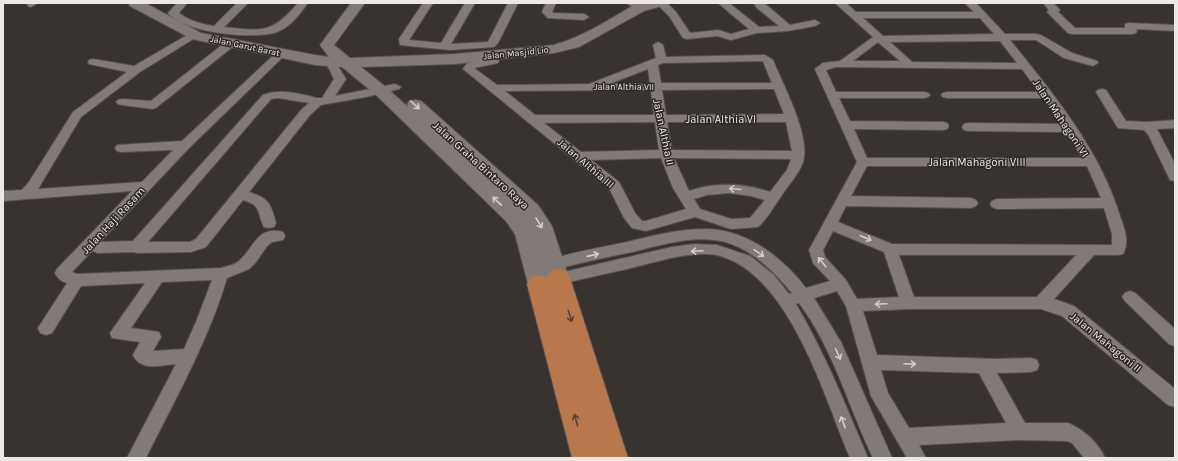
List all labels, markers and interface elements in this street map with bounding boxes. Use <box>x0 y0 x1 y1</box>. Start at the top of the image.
street label: Jalan Garut Barat <box>209 34 281 58</box>
street label: Jalan Masjid Lio <box>483 45 549 61</box>
street label: Jalan Mahagoni VI <box>1030 77 1091 160</box>
street label: Jalan Althia VII <box>594 82 654 92</box>
street label: Jalan Althia II <box>650 98 677 166</box>
one-way arrow <box>410 100 420 110</box>
street label: Jalan Althia VI <box>686 113 756 126</box>
street label: Jalan Graha Bintaro Raya <box>430 119 531 212</box>
street label: Jalan Althia III <box>555 136 617 191</box>
street label: Jalan Mahagoni VIII <box>928 156 1026 169</box>
street label: Jalan Haji Rasam <box>79 184 148 256</box>
one-way arrow <box>729 185 742 192</box>
one-way arrow <box>492 197 502 206</box>
one-way arrow <box>536 217 544 229</box>
one-way arrow <box>860 235 872 242</box>
one-way arrow <box>691 247 704 254</box>
one-way arrow <box>753 249 764 257</box>
one-way arrow <box>586 251 599 259</box>
one-way arrow <box>817 257 826 268</box>
one-way arrow <box>875 300 888 307</box>
one-way arrow <box>566 309 574 322</box>
street label: Jalan Mahagoni II <box>1067 310 1144 375</box>
one-way arrow <box>835 347 842 359</box>
one-way arrow <box>903 360 916 367</box>
one-way arrow <box>572 414 580 427</box>
one-way arrow <box>839 417 847 429</box>

